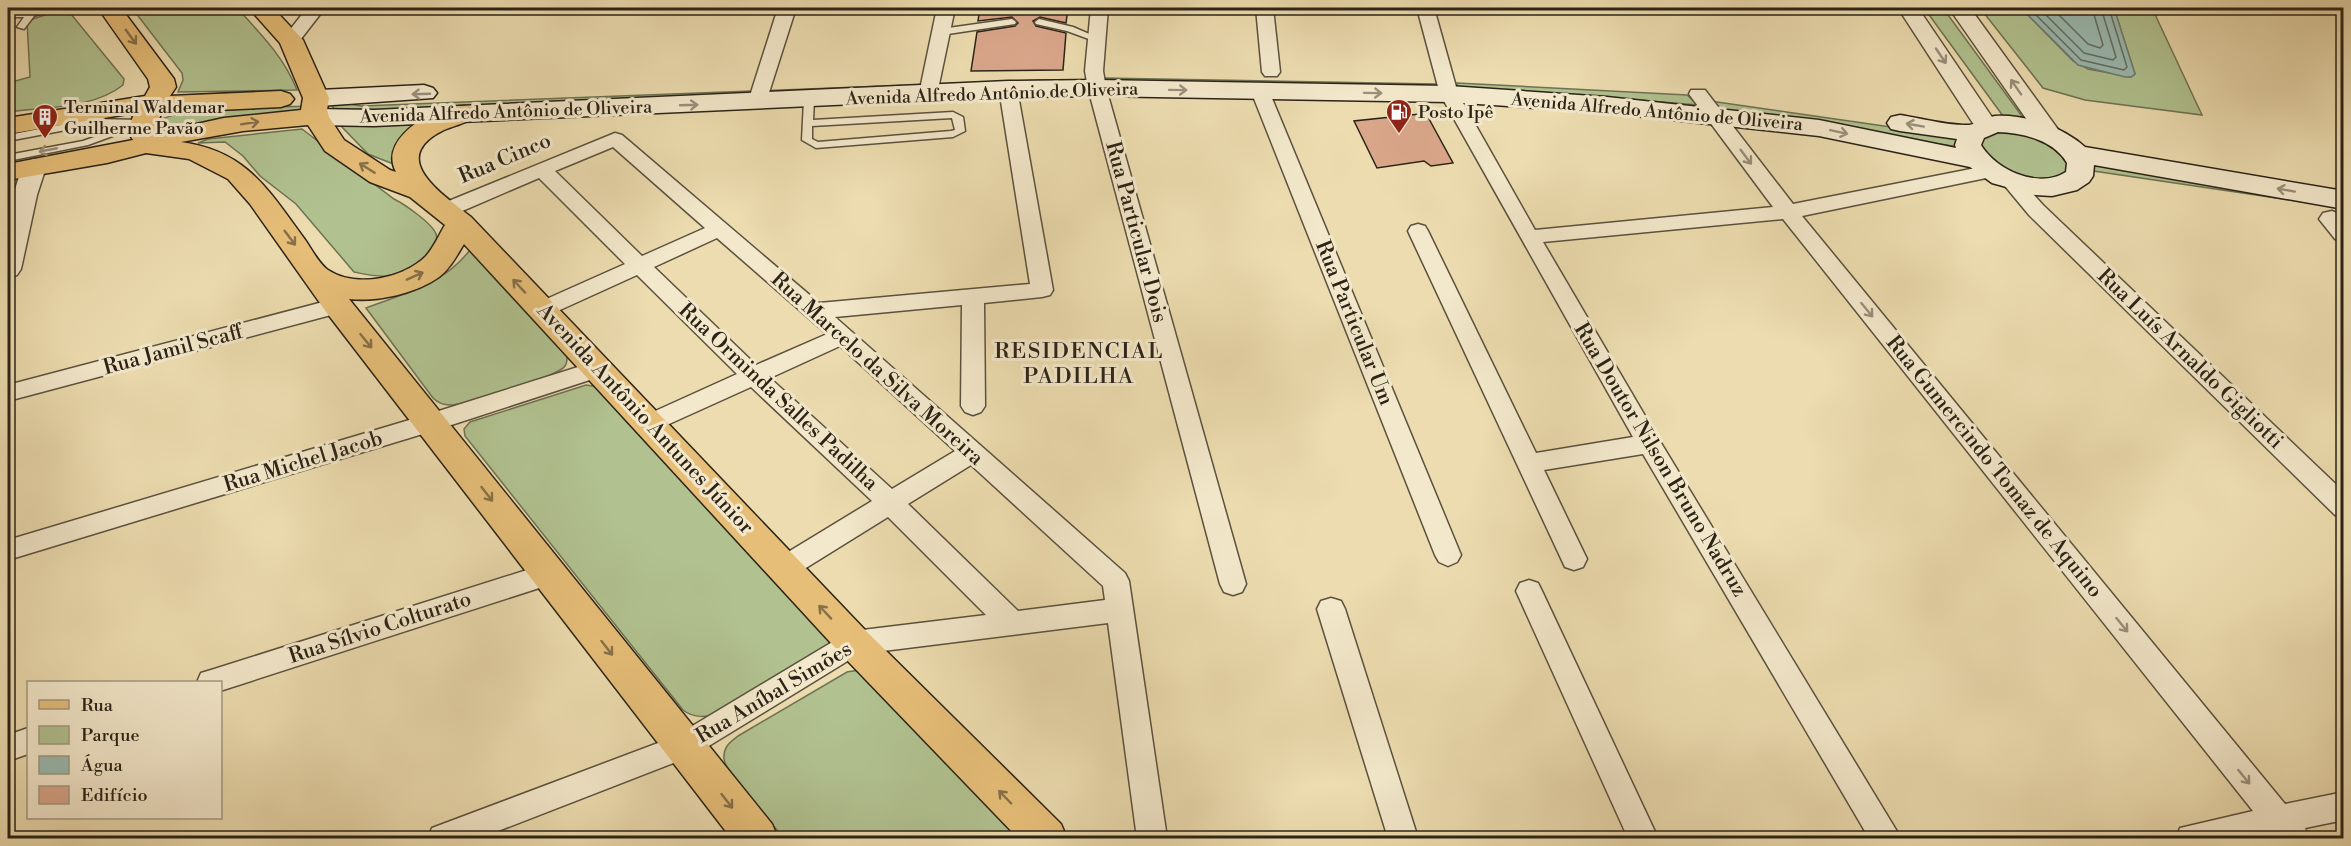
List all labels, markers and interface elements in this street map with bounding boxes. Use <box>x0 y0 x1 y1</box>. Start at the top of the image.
one-way arrow <box>125 29 138 45</box>
one-way arrow <box>1935 47 1947 64</box>
street label: Avenida Alfredo Antônio de Oliveira <box>844 77 1140 111</box>
one-way arrow <box>2010 80 2022 96</box>
one-way arrow <box>1167 84 1187 95</box>
one-way arrow <box>1362 87 1382 99</box>
one-way arrow <box>412 88 432 99</box>
street label: Avenida Alfredo Antônio de Oliveira <box>1509 88 1805 136</box>
street label: Avenida Alfredo Antônio de Oliveira <box>358 95 654 129</box>
place label: Terminal Waldemar Guilherme Pavão <box>64 96 225 140</box>
fuel station icon: Posto Ipê <box>1384 97 1414 135</box>
one-way arrow <box>679 99 699 110</box>
place label: Posto Ipê <box>1418 101 1494 124</box>
building icon: Terminal Waldemar Guilherme Pavão <box>30 102 60 140</box>
one-way arrow <box>239 117 259 128</box>
one-way arrow <box>1905 120 1925 131</box>
one-way arrow <box>1828 127 1848 138</box>
street label: Rua Cinco <box>455 128 555 190</box>
street label: Rua Particular Dois <box>1099 139 1173 325</box>
one-way arrow <box>38 145 58 156</box>
one-way arrow <box>1739 149 1752 165</box>
one-way arrow <box>359 161 376 173</box>
one-way arrow <box>2276 185 2296 196</box>
one-way arrow <box>283 229 296 245</box>
street label: Rua Particular Um <box>1309 237 1399 409</box>
street label: Rua Luís Arnaldo Gigliotti <box>2091 263 2289 455</box>
street label: Rua Marcelo da Silva Moreira <box>765 267 989 472</box>
one-way arrow <box>405 270 423 282</box>
one-way arrow <box>512 278 526 293</box>
street label: Avenida Antônio Antunes Júnior <box>530 297 759 540</box>
street label: Rua Orminda Salles Padilha <box>673 298 883 497</box>
one-way arrow <box>1860 302 1874 317</box>
street label: Rua Jamil Scaff <box>100 318 247 381</box>
street label: Rua Doutor Nilson Bruno Nadruz <box>1568 318 1752 602</box>
street label: Rua Gumercindo Tomaz de Aquino <box>1880 331 2108 603</box>
one-way arrow <box>359 333 372 349</box>
district label: RESIDENCIAL PADILHA <box>994 338 1164 390</box>
street label: Rua Michel Jacob <box>220 425 386 499</box>
one-way arrow <box>480 486 493 502</box>
street label: Rua Sílvio Colturato <box>285 586 475 670</box>
one-way arrow <box>818 604 832 619</box>
one-way arrow <box>2115 617 2128 633</box>
street label: Rua Aníbal Simões <box>691 636 857 750</box>
one-way arrow <box>601 640 614 656</box>
legend <box>27 681 222 819</box>
text: Rua <box>81 694 114 717</box>
text: Parque <box>81 724 140 747</box>
text: Água <box>80 754 123 777</box>
one-way arrow <box>2238 768 2251 784</box>
text: Edifício <box>81 784 148 807</box>
one-way arrow <box>997 789 1012 804</box>
one-way arrow <box>721 793 734 809</box>

